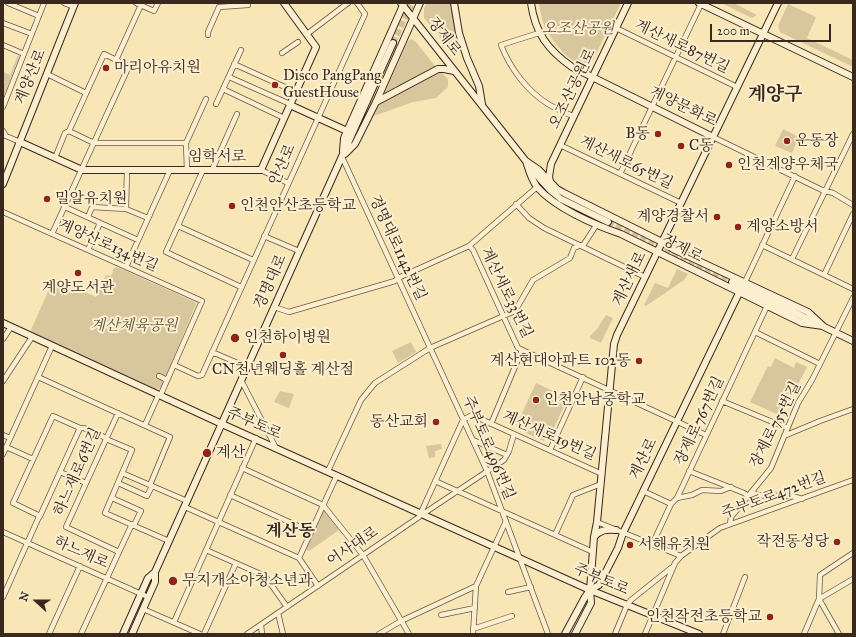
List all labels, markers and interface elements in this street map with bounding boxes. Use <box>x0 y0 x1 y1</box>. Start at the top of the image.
street label: 장제로 <box>424 14 464 60</box>
street label: 계산새로87번길 <box>632 16 732 78</box>
scale bar <box>712 16 833 42</box>
park label: 오조산공원 <box>542 20 614 38</box>
text: 200 m <box>717 24 750 38</box>
street label: 오조산공원로 <box>546 46 600 132</box>
street label: 계양산로 <box>12 47 50 107</box>
place label: 마리아유치원 <box>114 59 201 77</box>
marker: 마리아유치원 <box>101 63 111 73</box>
place label: Disco PangPang GuestHouse <box>283 67 381 102</box>
marker: Disco PangPang GuestHouse <box>270 80 280 90</box>
street label: 계양문화로 <box>646 83 720 131</box>
district label: 계양구 <box>747 84 803 106</box>
place label: B동 <box>626 125 650 143</box>
marker: B동 <box>653 129 663 139</box>
place label: 운동장 <box>795 132 838 150</box>
street label: 계산새로65번길 <box>576 133 676 193</box>
marker: 운동장 <box>782 136 792 146</box>
place label: C동 <box>689 137 714 155</box>
street label: 안산로 <box>266 141 300 189</box>
marker: C동 <box>676 141 686 151</box>
street label: 임학서로 <box>188 148 246 166</box>
place label: 인천계양우체국 <box>737 156 838 174</box>
marker: 인천계양우체국 <box>724 160 734 170</box>
place label: 밀알유치원 <box>55 190 127 208</box>
street label: 경명대로1142번길 <box>365 192 429 304</box>
marker: 밀알유치원 <box>42 194 52 204</box>
place label: 인천안산초등학교 <box>240 197 356 215</box>
marker: 인천안산초등학교 <box>227 201 237 211</box>
place label: 계양경찰서 <box>637 208 709 226</box>
marker: 계양경찰서 <box>712 212 722 222</box>
street label: 계양산로134번길 <box>55 216 161 276</box>
place label: 계양소방서 <box>746 218 818 236</box>
marker: 계양소방서 <box>733 222 743 232</box>
street label: 장제로 <box>659 231 705 267</box>
street label: 계산새로33번길 <box>476 245 536 341</box>
street label: 계산새로 <box>609 249 651 309</box>
street label: 경명대로 <box>251 252 291 312</box>
marker: 계양도서관 <box>73 268 83 278</box>
place label: 계양도서관 <box>42 279 114 297</box>
park label: 계산체육공원 <box>91 317 177 335</box>
place label: 인천하이병원 <box>244 329 331 347</box>
marker: 인천하이병원 <box>229 332 241 344</box>
marker: CN천년웨딩홀 계산점 <box>278 350 288 360</box>
place label: 계산현대아파트 102동 <box>490 352 631 370</box>
marker: 계산현대아파트 102동 <box>634 356 644 366</box>
place label: CN천년웨딩홀 계산점 <box>212 361 354 379</box>
street label: 장제로767번길 <box>672 374 728 468</box>
street label: 장제로755번길 <box>747 379 805 471</box>
place label: 인천안남중학교 <box>544 391 645 409</box>
street label: 주부토로496번길 <box>458 393 518 503</box>
marker: 인천안남중학교 <box>531 395 541 405</box>
street label: 주부토로 <box>224 404 284 444</box>
street label: 계산새로19번길 <box>499 407 599 465</box>
place label: 동산교회 <box>370 413 428 431</box>
marker: 동산교회 <box>431 417 441 427</box>
street label: 하느재로6번길 <box>51 425 105 519</box>
street label: 계산로 <box>626 436 662 482</box>
place label: 계산 <box>216 444 245 462</box>
marker: 계산 <box>201 447 213 459</box>
street label: 주부토로472번길 <box>719 469 829 523</box>
district label: 계산동 <box>265 522 315 542</box>
street label: 어사대로 <box>324 523 382 571</box>
street label: 하느재로 <box>51 533 111 573</box>
place label: 작전동성당 <box>757 533 829 551</box>
place label: 서해유치원 <box>638 536 710 554</box>
marker: 작전동성당 <box>832 537 842 547</box>
marker: 서해유치원 <box>625 540 635 550</box>
street label: 주부토로 <box>571 560 631 600</box>
place label: 무지개소아청소년과 <box>182 572 312 590</box>
marker: 무지개소아청소년과 <box>167 575 179 587</box>
north arrow <box>16 581 56 621</box>
text: N <box>17 590 32 603</box>
place label: 인천작전초등학교 <box>646 608 762 626</box>
marker: 인천작전초등학교 <box>765 612 775 622</box>

